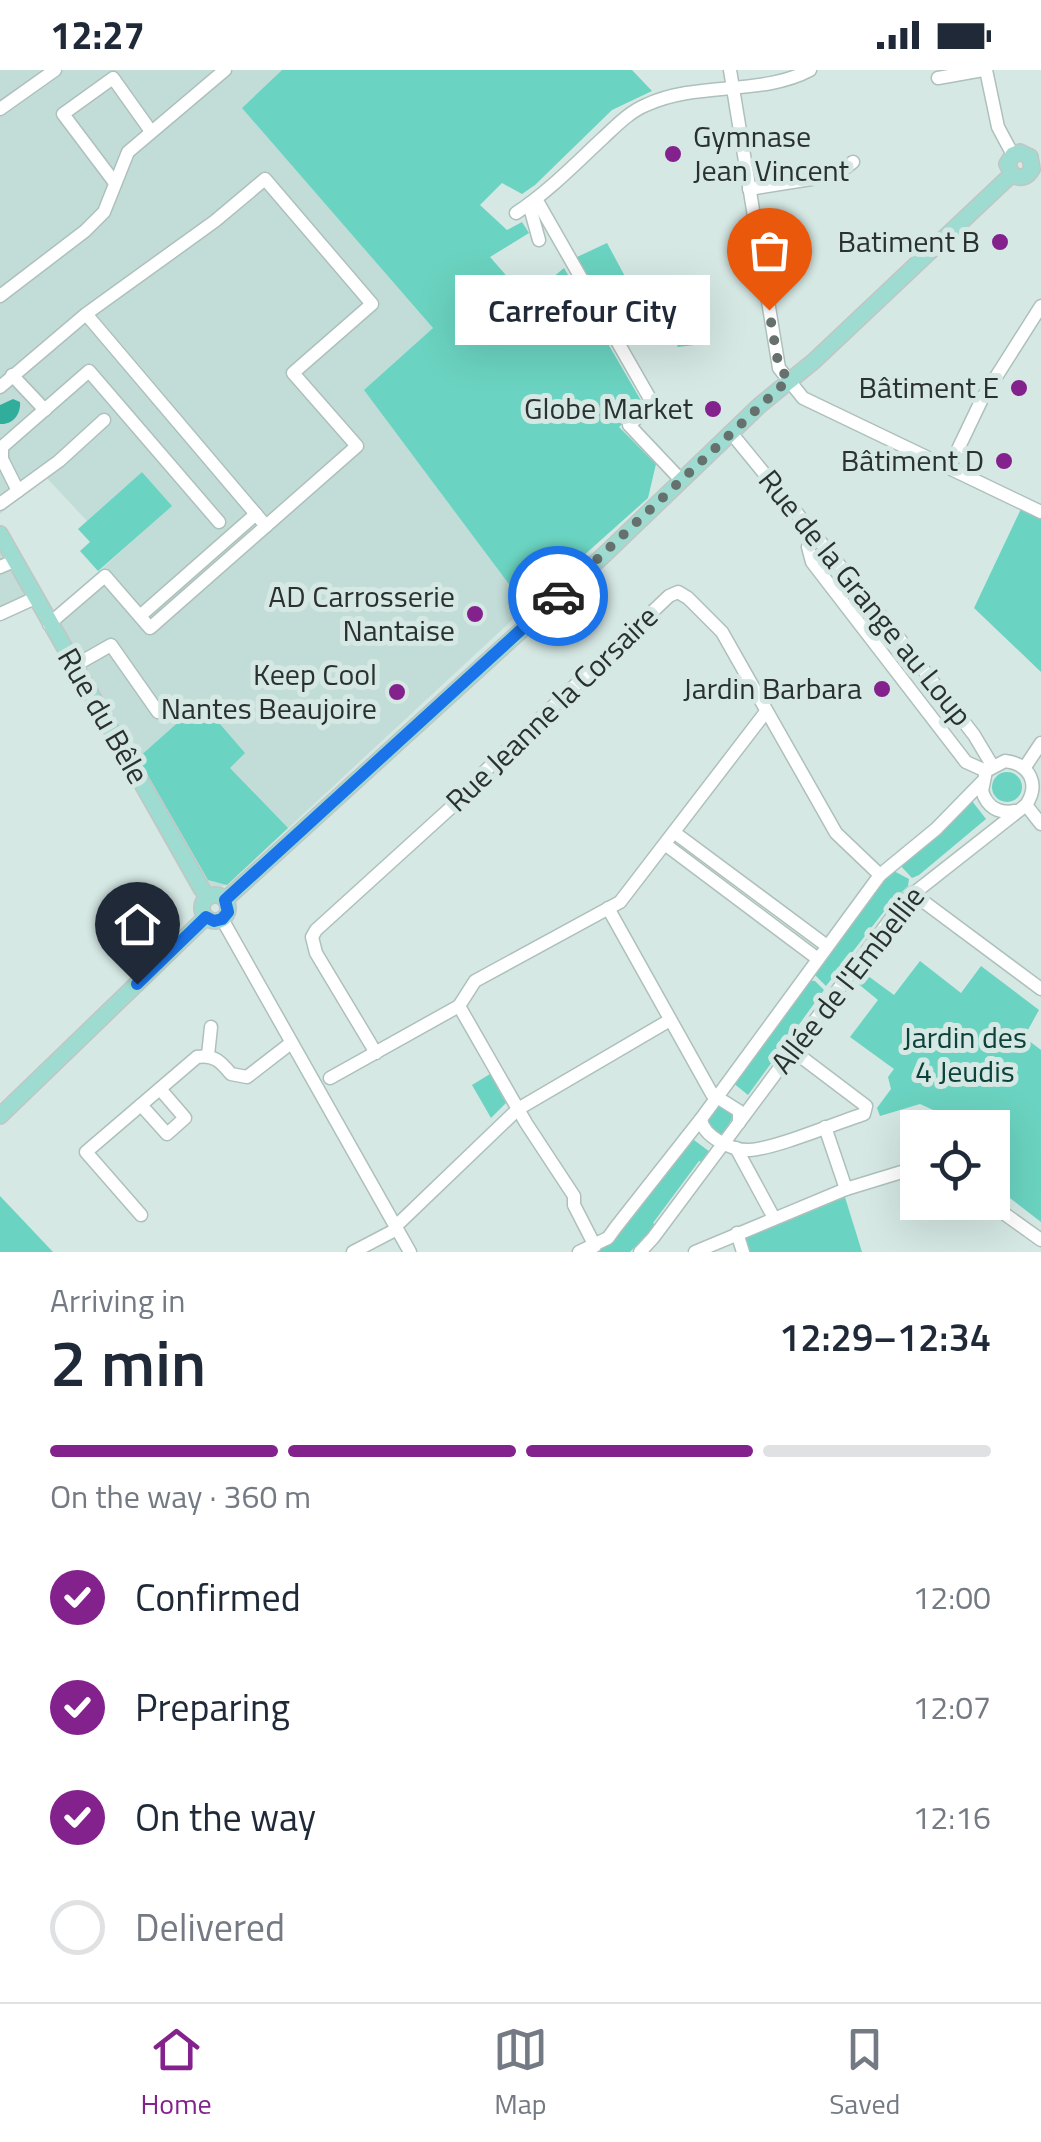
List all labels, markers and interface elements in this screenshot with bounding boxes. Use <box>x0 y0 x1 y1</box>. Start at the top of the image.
text: 12:27 <box>50 6 145 64</box>
place label: Gymnase Jean Vincent <box>693 113 850 193</box>
marker: Gymnase Jean Vincent <box>662 143 684 165</box>
pin <box>727 208 812 311</box>
place label: Batiment B <box>838 218 980 264</box>
icon: bag <box>742 223 797 278</box>
marker: Batiment B <box>989 231 1011 253</box>
callout: Carrefour City <box>454 275 709 345</box>
text: Carrefour City <box>488 286 677 334</box>
place label: Bâtiment E <box>858 364 999 410</box>
marker: Bâtiment E <box>1008 377 1030 399</box>
place label: Globe Market <box>524 385 693 431</box>
marker: Globe Market <box>702 398 724 420</box>
place label: Bâtiment D <box>841 437 984 483</box>
marker: Bâtiment D <box>993 450 1015 472</box>
street label: Rue de la Grange au Loup <box>748 459 984 736</box>
courier <box>508 546 608 646</box>
icon: car <box>531 569 586 624</box>
place label: AD Carrosserie Nantaise <box>268 573 455 653</box>
street label: Rue Jeanne la Corsaire <box>435 594 668 822</box>
marker: AD Carrosserie Nantaise <box>464 603 486 625</box>
street label: Rue du Bêle <box>46 639 161 792</box>
place label: Keep Cool Nantes Beaujoire <box>161 651 377 731</box>
place label: Jardin Barbara <box>683 665 862 711</box>
marker: Jardin Barbara <box>871 678 893 700</box>
marker: Keep Cool Nantes Beaujoire <box>386 681 408 703</box>
street label: Allée de l'Embellie <box>759 876 935 1083</box>
pin <box>95 882 180 985</box>
icon: home <box>110 897 165 952</box>
park label: Jardin des 4 Jeudis <box>903 1014 1027 1094</box>
map controls <box>900 1110 1010 1220</box>
button: locate <box>900 1110 1010 1220</box>
text: Arriving in <box>50 1276 186 1324</box>
text: 12:29–12:34 <box>779 1308 991 1366</box>
text: 2 min <box>50 1312 206 1411</box>
text: On the way · 360 m <box>50 1472 311 1520</box>
text: Confirmed <box>135 1568 301 1626</box>
icon: check <box>50 1570 105 1625</box>
text: 12:00 <box>912 1573 991 1621</box>
text: Preparing <box>135 1678 290 1736</box>
icon: check <box>50 1680 105 1735</box>
text: 12:07 <box>912 1683 991 1731</box>
text: On the way <box>135 1788 316 1846</box>
icon: check <box>50 1790 105 1845</box>
text: 12:16 <box>912 1793 991 1841</box>
text: Delivered <box>135 1898 285 1956</box>
tab: Home <box>141 2022 212 2125</box>
tab: Map <box>493 2022 548 2125</box>
tab: Saved <box>829 2022 900 2125</box>

